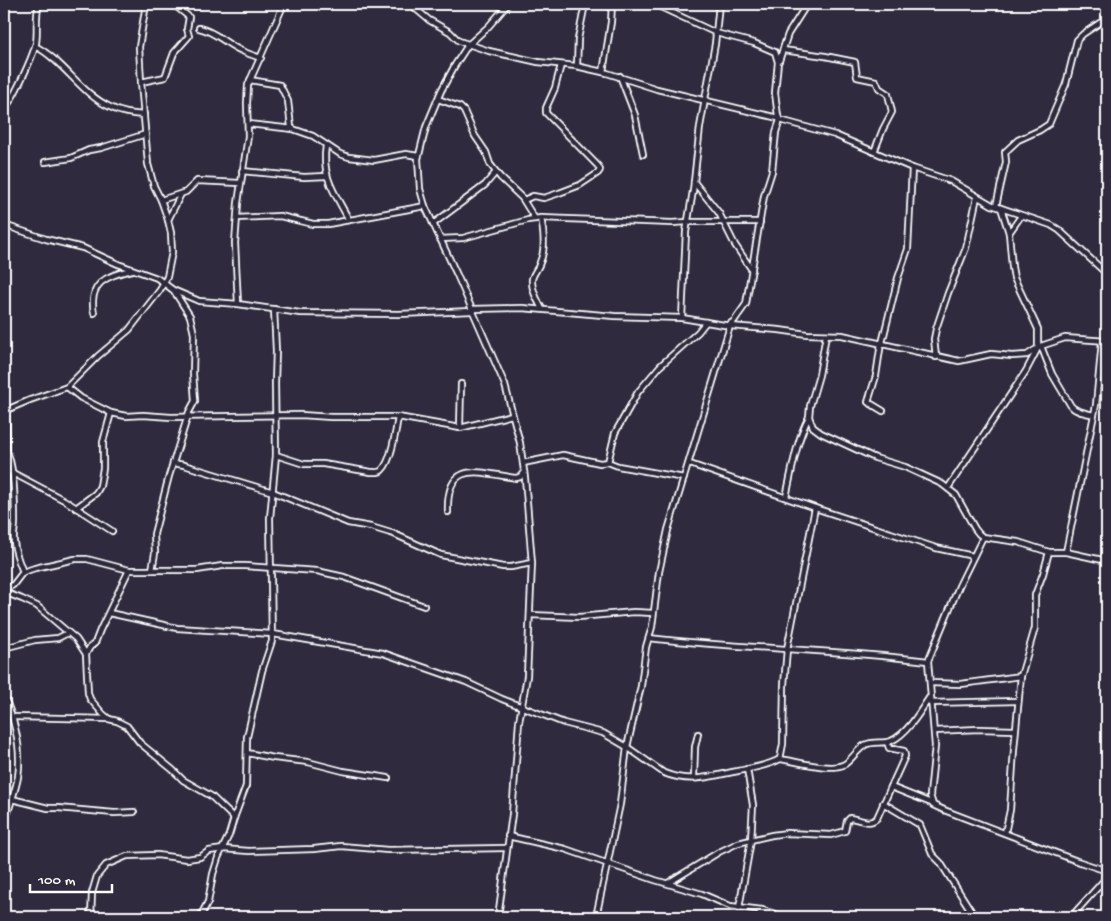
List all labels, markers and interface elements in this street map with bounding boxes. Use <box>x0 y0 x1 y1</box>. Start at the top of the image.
scale bar <box>30 861 112 893</box>
text: 100 m <box>37 872 76 890</box>

